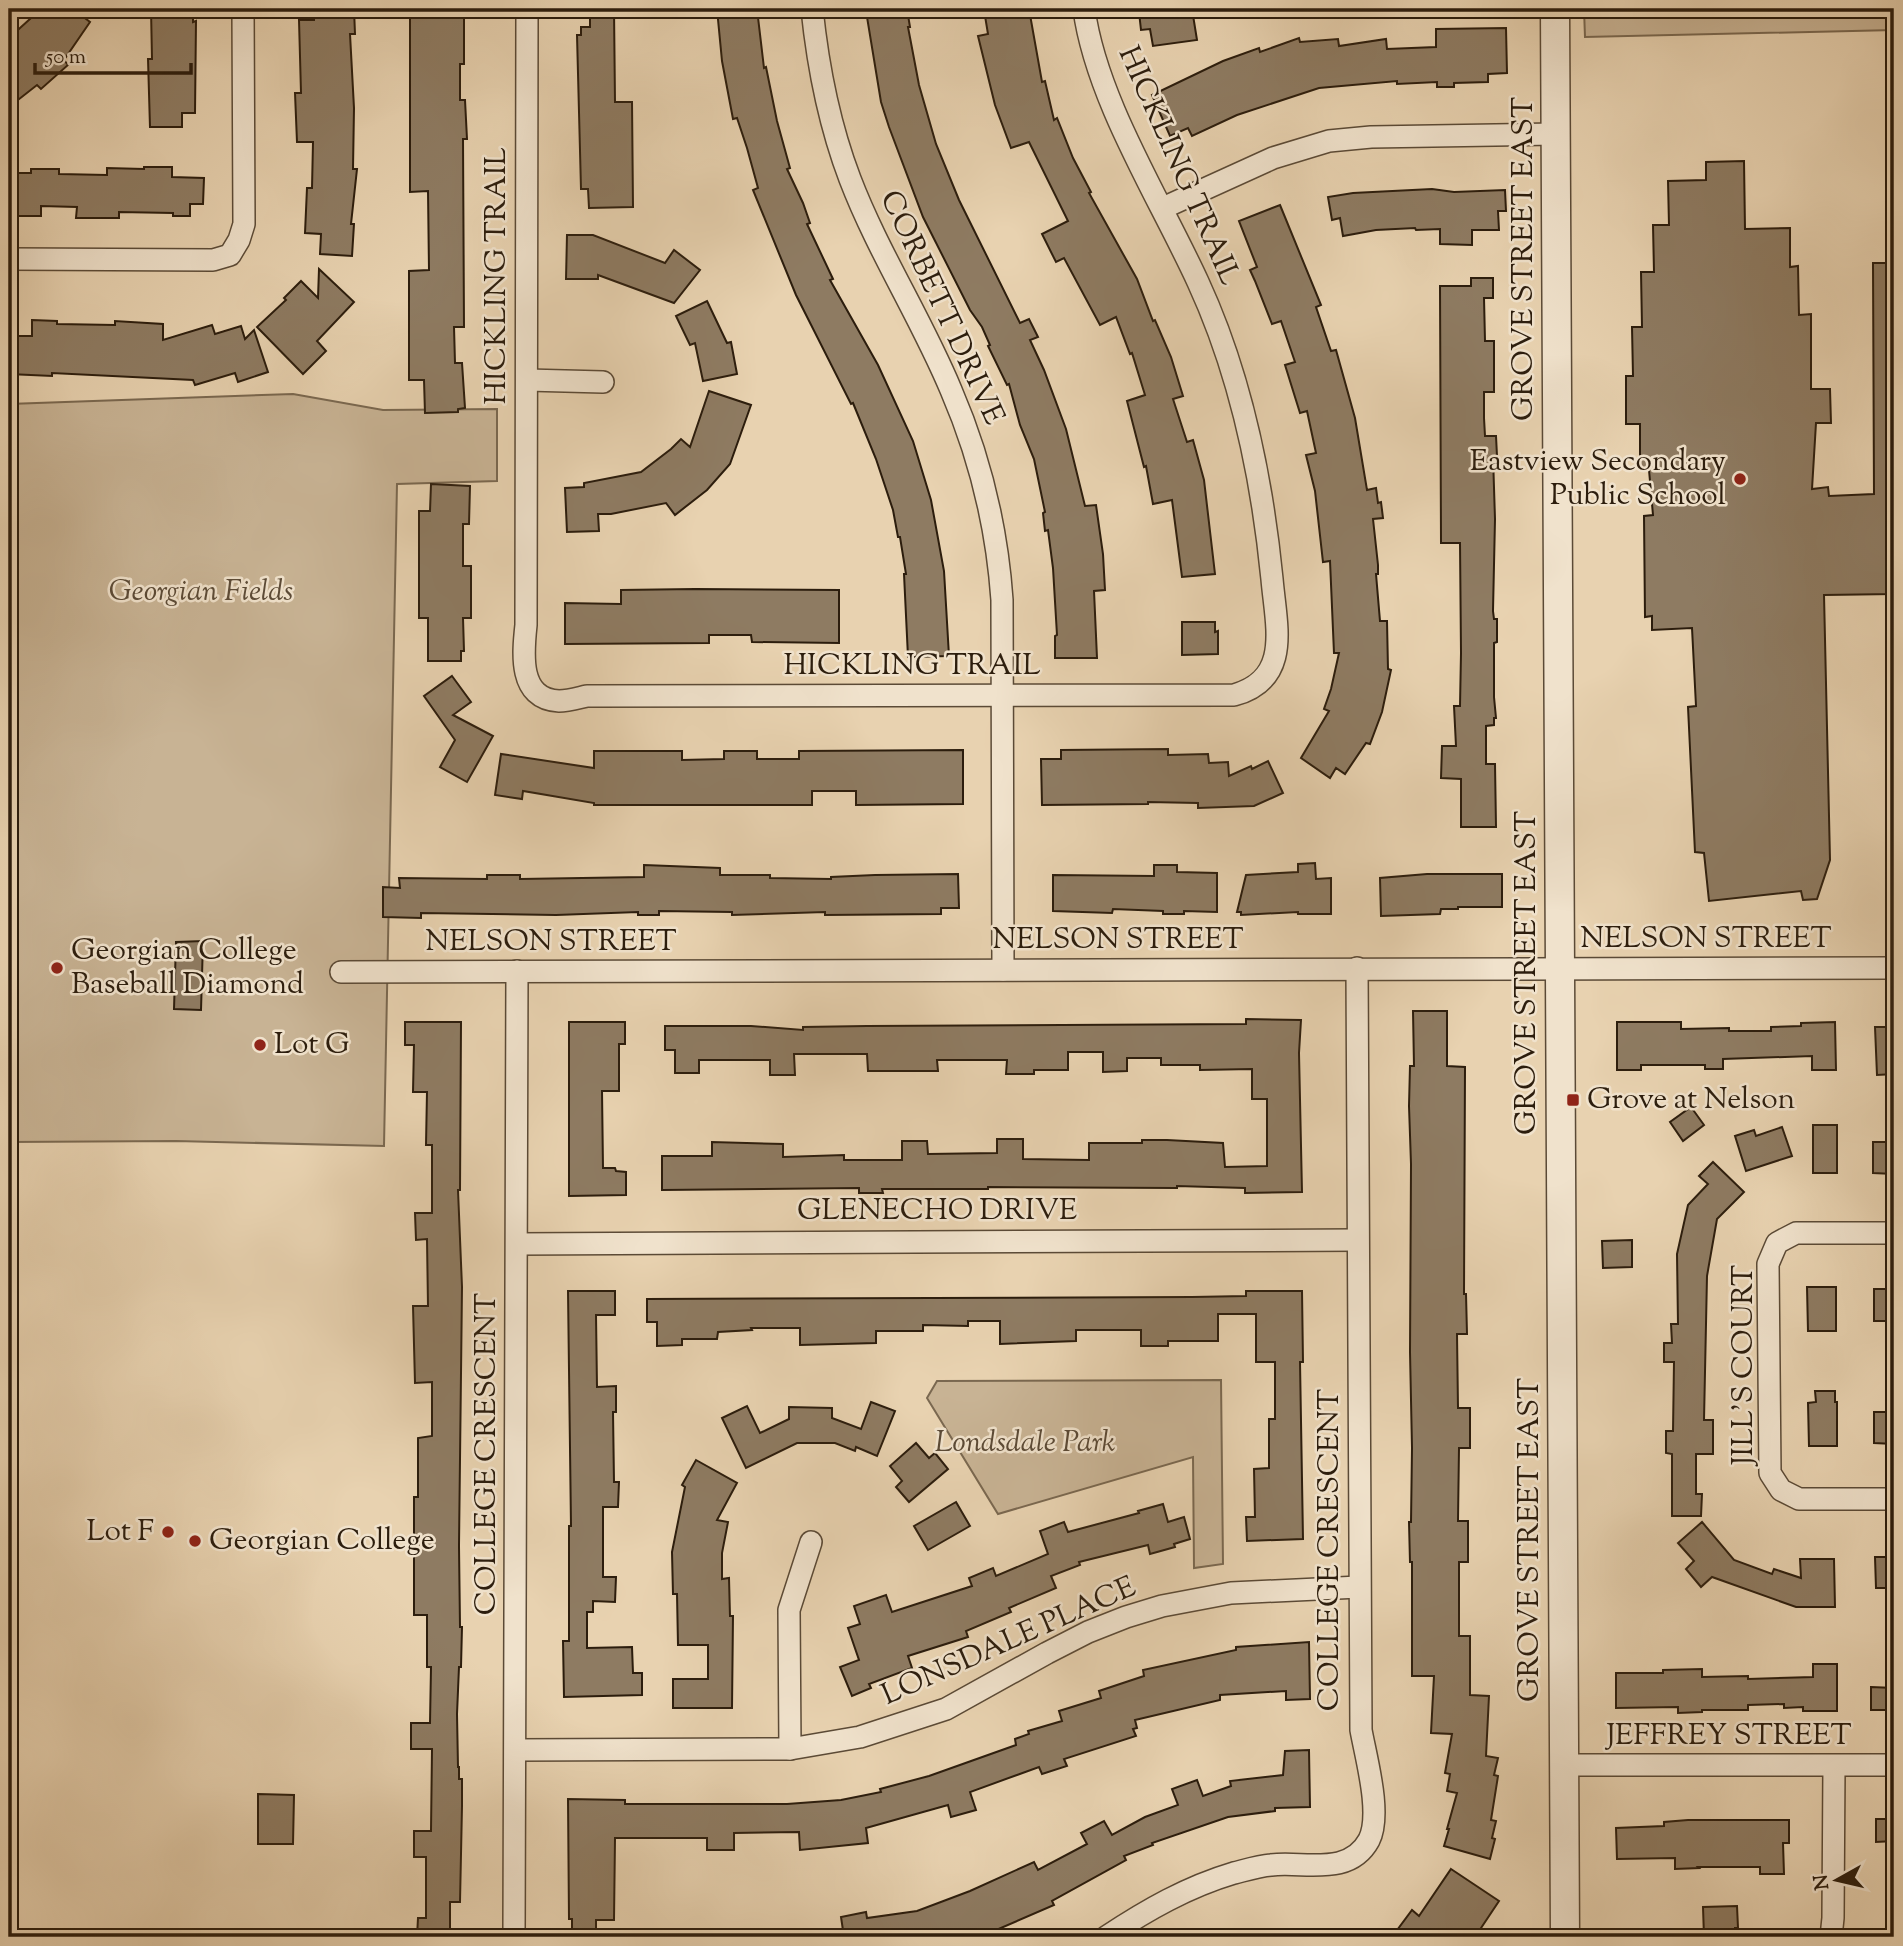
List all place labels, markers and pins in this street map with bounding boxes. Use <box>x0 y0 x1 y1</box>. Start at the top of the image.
place label: Eastview Secondary Public School <box>1470 441 1726 518</box>
marker: Eastview Secondary Public School <box>1732 471 1748 487</box>
place label: Georgian College Baseball Diamond <box>71 930 304 1007</box>
marker: Georgian College Baseball Diamond <box>49 960 65 976</box>
place label: Lot G <box>274 1024 350 1067</box>
marker: Lot G <box>252 1037 268 1053</box>
place label: Grove at Nelson <box>1587 1079 1796 1122</box>
marker: Grove at Nelson <box>1565 1092 1581 1108</box>
place label: Lot F <box>86 1511 154 1554</box>
place label: Georgian College <box>209 1520 435 1563</box>
marker: Lot F <box>160 1524 176 1540</box>
marker: Georgian College <box>187 1533 203 1549</box>

